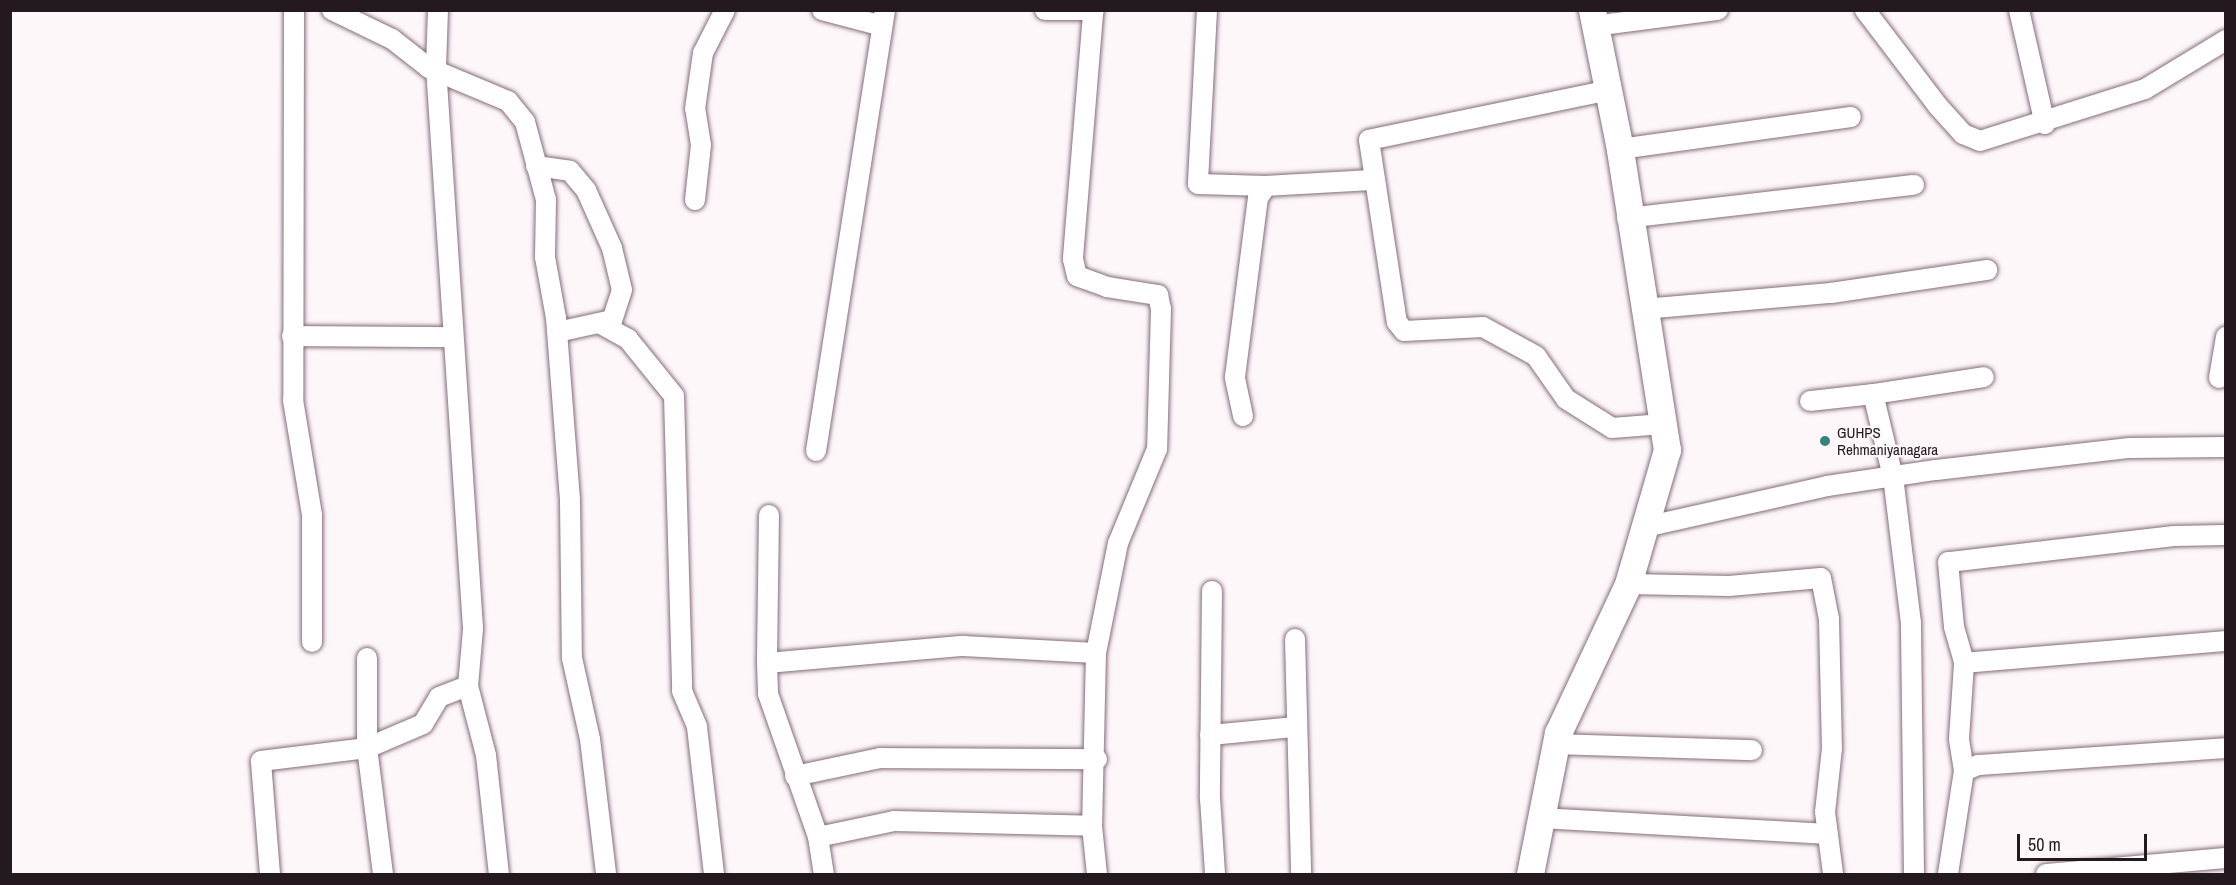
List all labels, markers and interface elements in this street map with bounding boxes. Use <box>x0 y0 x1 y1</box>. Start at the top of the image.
place label: GUHPS Rehmaniyanagara <box>1837 423 1938 458</box>
marker: GUHPS Rehmaniyanagara <box>1818 434 1832 448</box>
scale bar <box>2020 822 2150 860</box>
text: 50 m <box>2028 832 2061 857</box>

